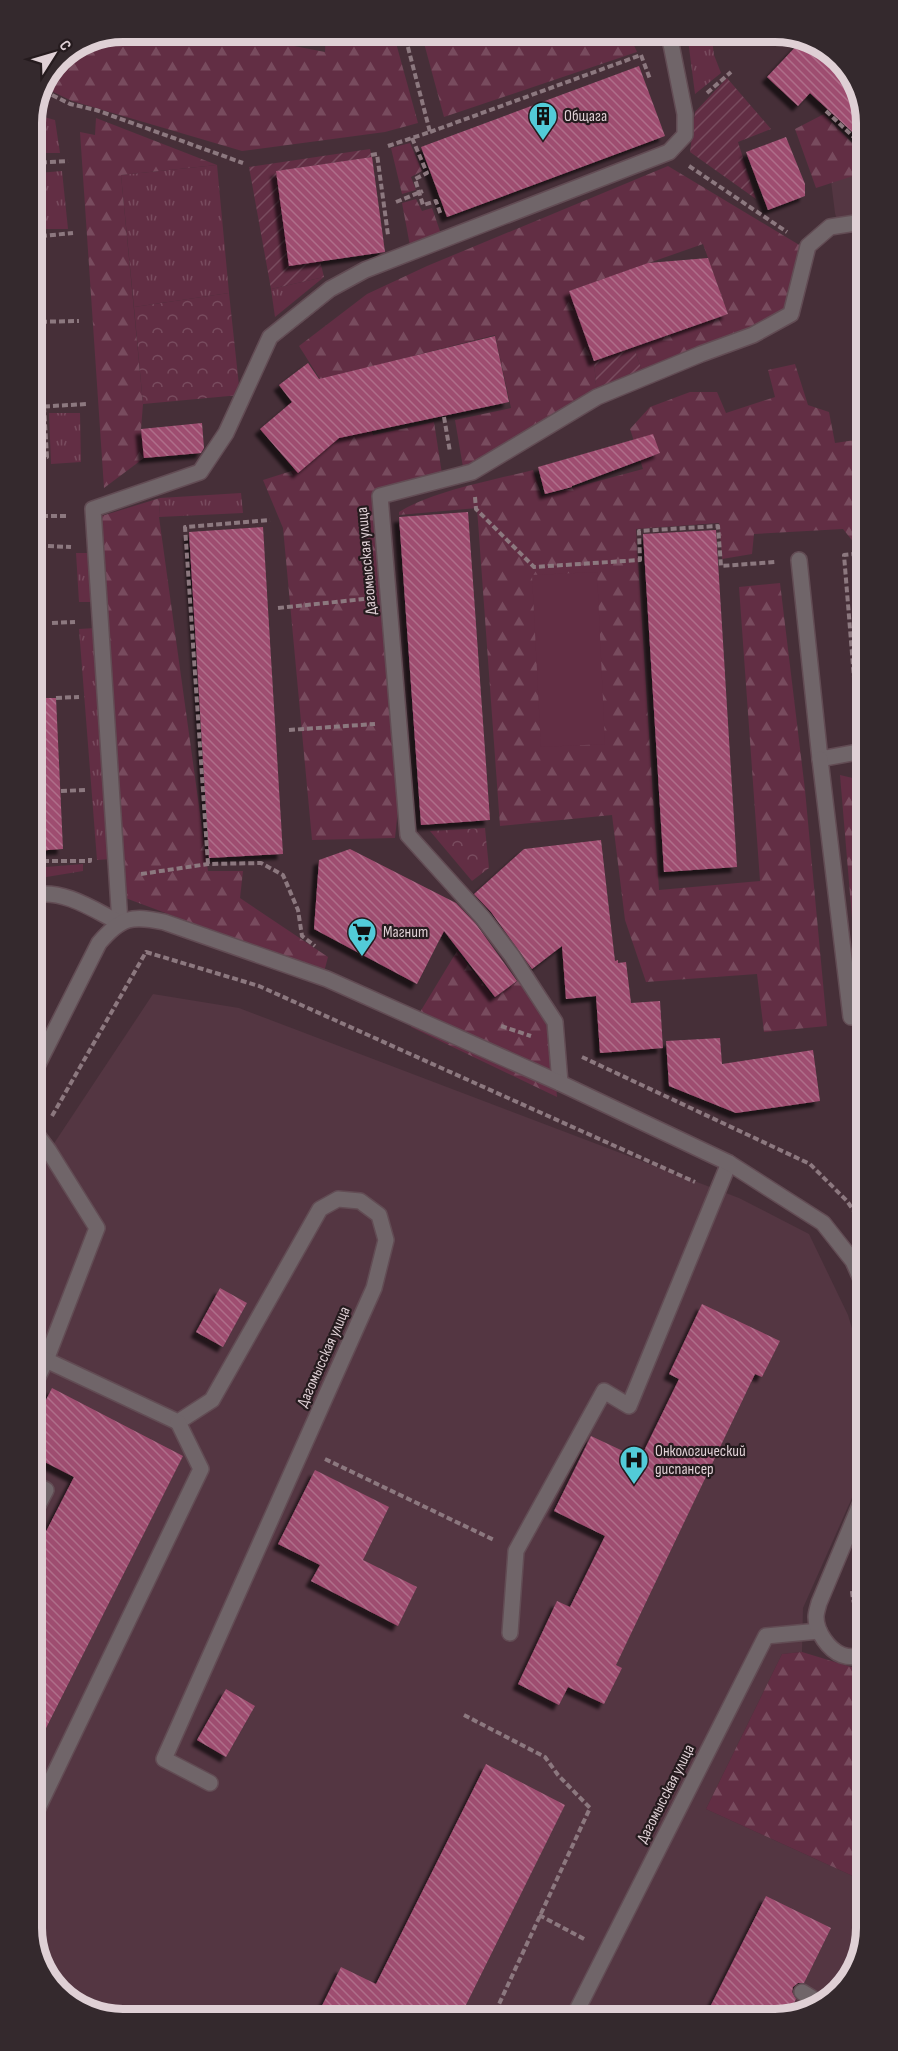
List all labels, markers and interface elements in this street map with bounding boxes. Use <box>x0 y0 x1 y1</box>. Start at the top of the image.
north arrow <box>24 24 84 84</box>
text: С <box>55 37 75 55</box>
building icon: Общага <box>527 100 559 142</box>
place label: Общага <box>564 107 607 126</box>
street label: Дагомысская улица <box>353 506 381 616</box>
supermarket icon: Магнит <box>346 916 378 958</box>
place label: Магнит <box>383 923 428 942</box>
street label: Дагомысская улица <box>293 1304 355 1410</box>
place label: Онкологический диспансер <box>655 1442 746 1479</box>
hospital icon: Онкологический диспансер <box>618 1444 650 1486</box>
street label: Дагомысская улица <box>633 1741 699 1847</box>

